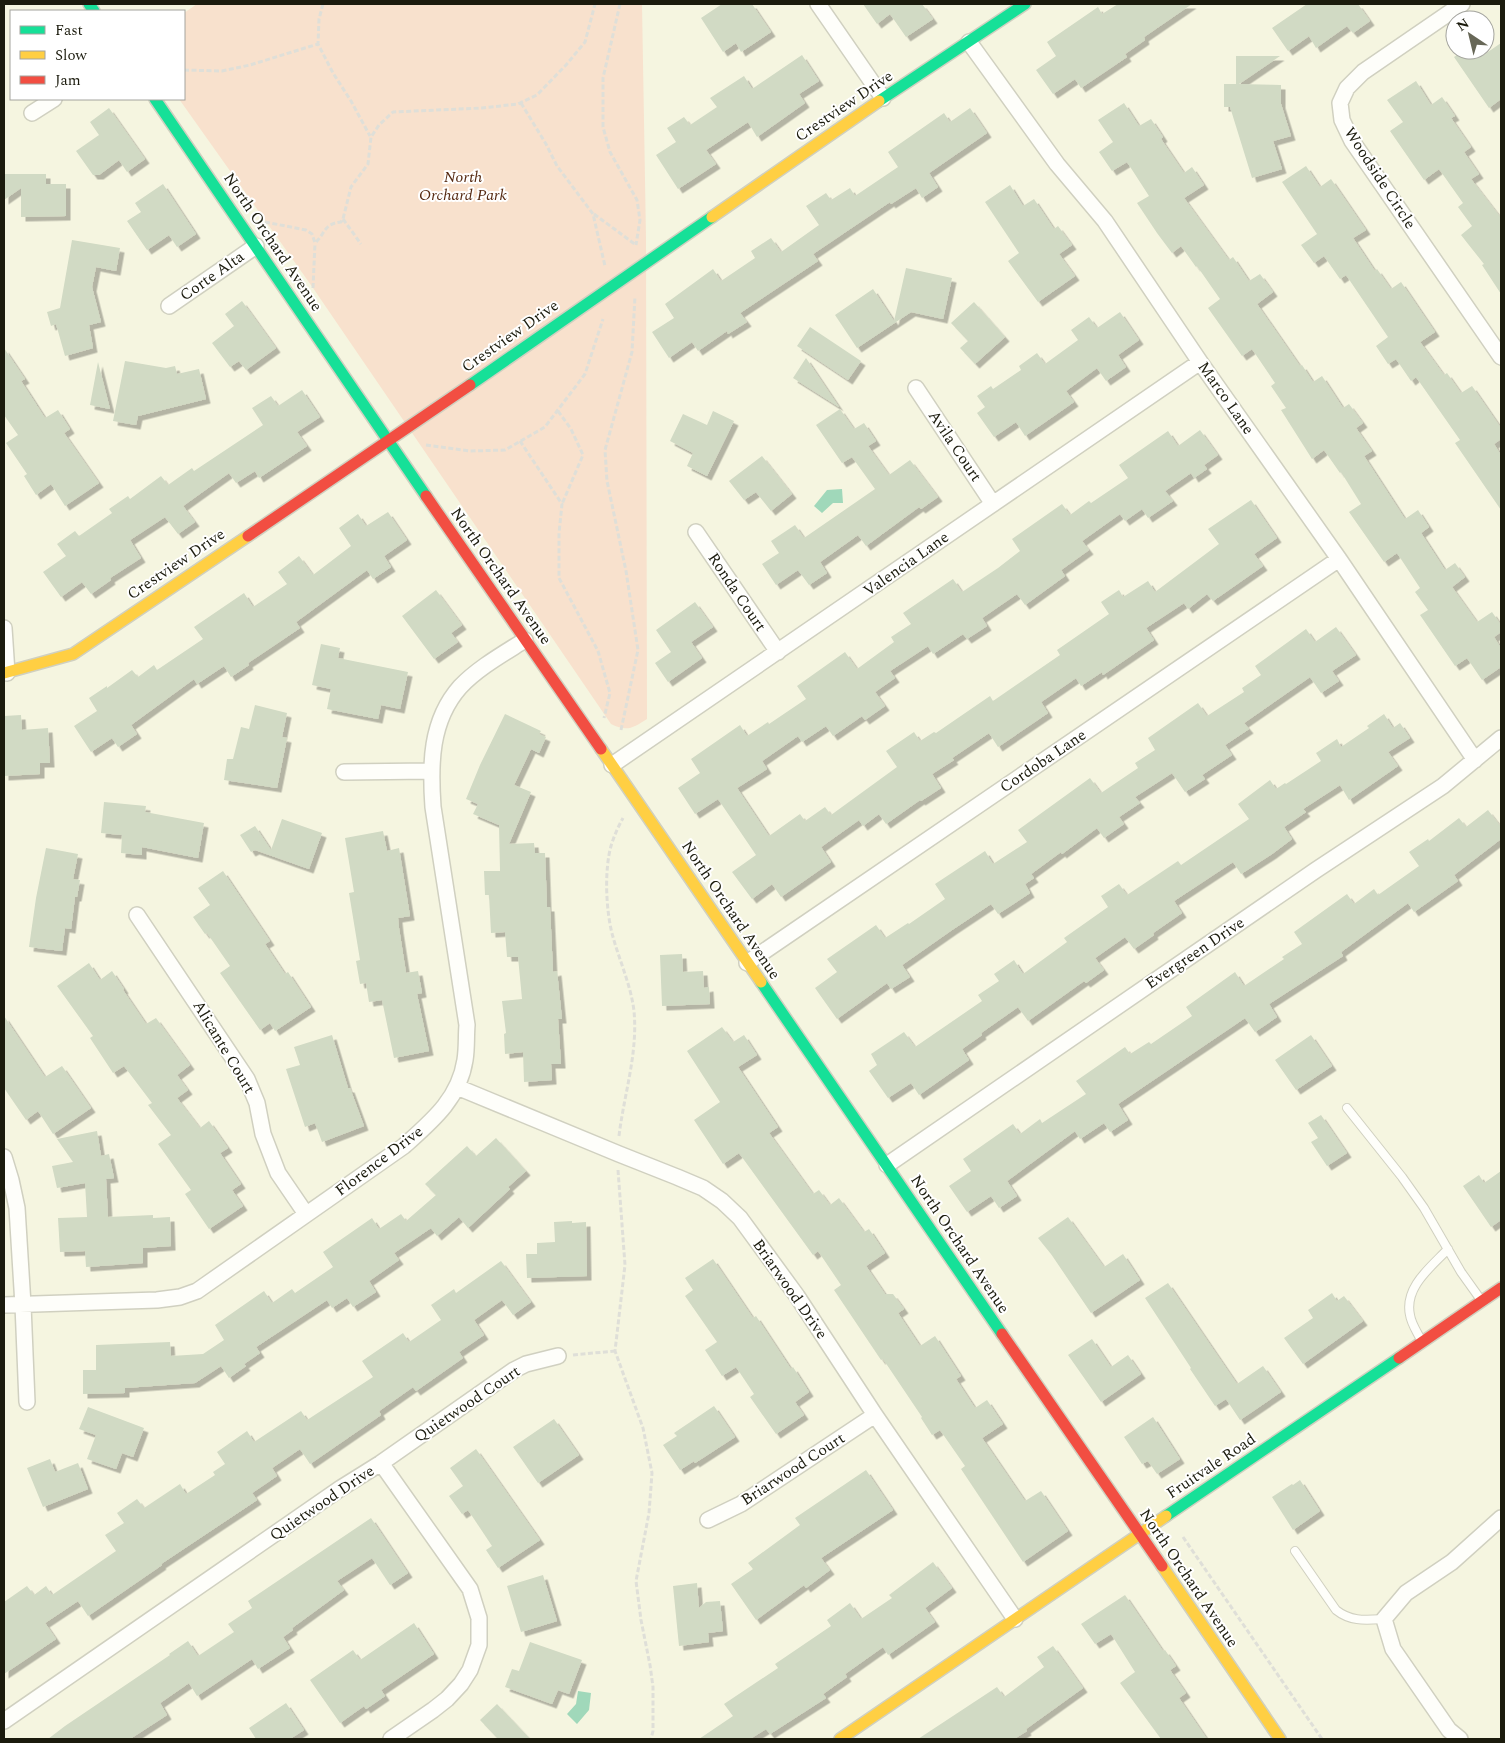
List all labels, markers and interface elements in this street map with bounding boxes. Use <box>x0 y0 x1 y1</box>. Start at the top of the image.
legend <box>10 10 185 100</box>
north arrow <box>1445 10 1495 60</box>
text: N <box>1452 13 1474 37</box>
text: Fast <box>55 19 83 42</box>
text: Slow <box>55 44 87 67</box>
street label: Crestview Drive <box>790 64 898 148</box>
text: Jam <box>55 69 81 92</box>
street label: Woodside Circle <box>1338 122 1422 234</box>
park label: North Orchard Park <box>419 165 508 207</box>
street label: North Orchard Avenue <box>218 168 328 316</box>
street label: Corte Alta <box>175 245 249 307</box>
street label: Crestview Drive <box>457 294 563 378</box>
street label: Marco Lane <box>1192 356 1260 440</box>
street label: Avila Court <box>922 405 988 487</box>
street label: North Orchard Avenue <box>444 502 558 650</box>
street label: Crestview Drive <box>122 522 230 606</box>
street label: Valencia Lane <box>858 525 954 603</box>
street label: Ronda Court <box>702 548 772 637</box>
street label: Cordoba Lane <box>995 723 1091 799</box>
street label: North Orchard Avenue <box>676 836 786 984</box>
street label: Evergreen Drive <box>1141 911 1249 995</box>
street label: Alicante Court <box>187 996 261 1098</box>
street label: Florence Drive <box>330 1120 428 1202</box>
street label: North Orchard Avenue <box>905 1170 1015 1318</box>
street label: Briarwood Drive <box>746 1234 834 1344</box>
street label: Quietwood Court <box>409 1359 525 1449</box>
street label: Briarwood Court <box>736 1426 850 1512</box>
street label: Fruitvale Road <box>1161 1427 1261 1505</box>
street label: Quietwood Drive <box>265 1459 379 1547</box>
street label: North Orchard Avenue <box>1134 1504 1244 1652</box>

